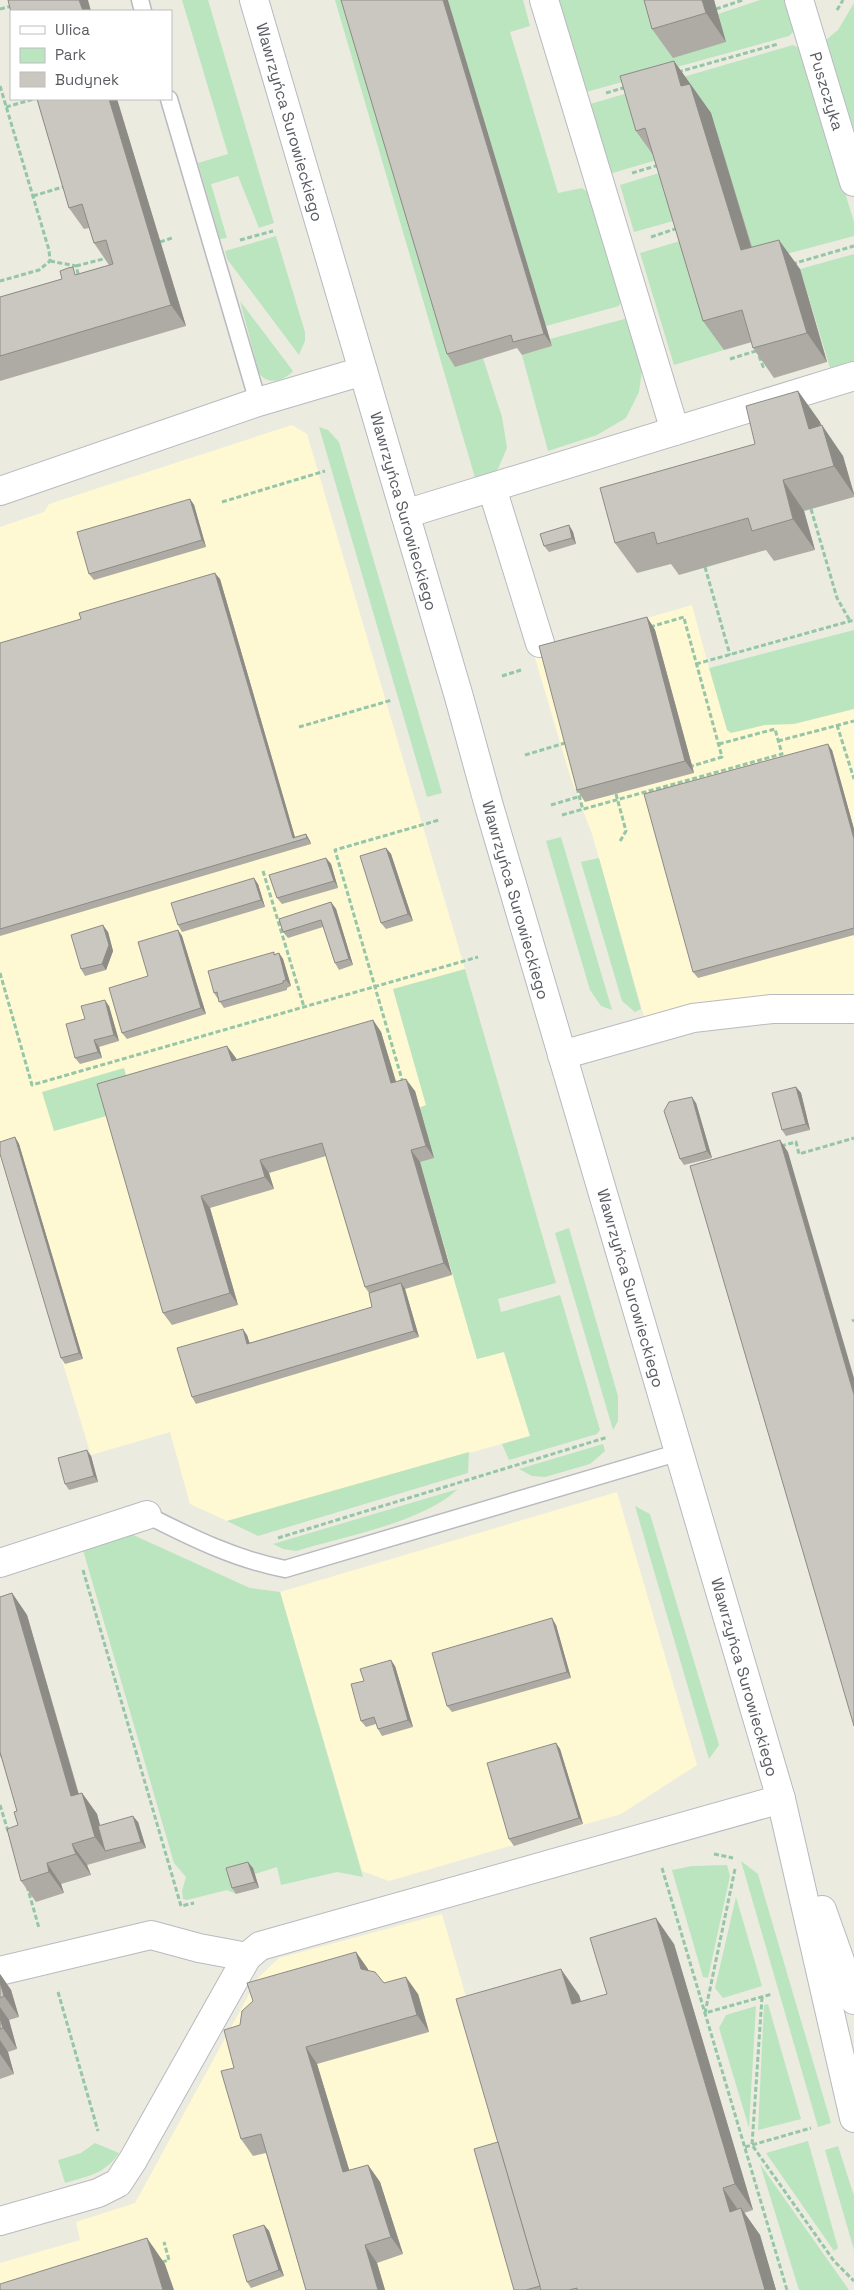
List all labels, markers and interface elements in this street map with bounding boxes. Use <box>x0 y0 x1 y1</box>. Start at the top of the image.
legend <box>10 10 172 100</box>
text: Ulica <box>55 20 90 39</box>
street label: Wawrzyńca Surowieckiego <box>251 20 328 224</box>
text: Park <box>55 45 86 64</box>
street label: Puszczyka <box>805 49 848 133</box>
text: Budynek <box>55 70 119 89</box>
street label: Wawrzyńca Surowieckiego <box>365 409 442 613</box>
street label: Wawrzyńca Surowieckiego <box>477 798 554 1002</box>
street label: Wawrzyńca Surowieckiego <box>592 1186 669 1390</box>
street label: Wawrzyńca Surowieckiego <box>706 1575 783 1779</box>

